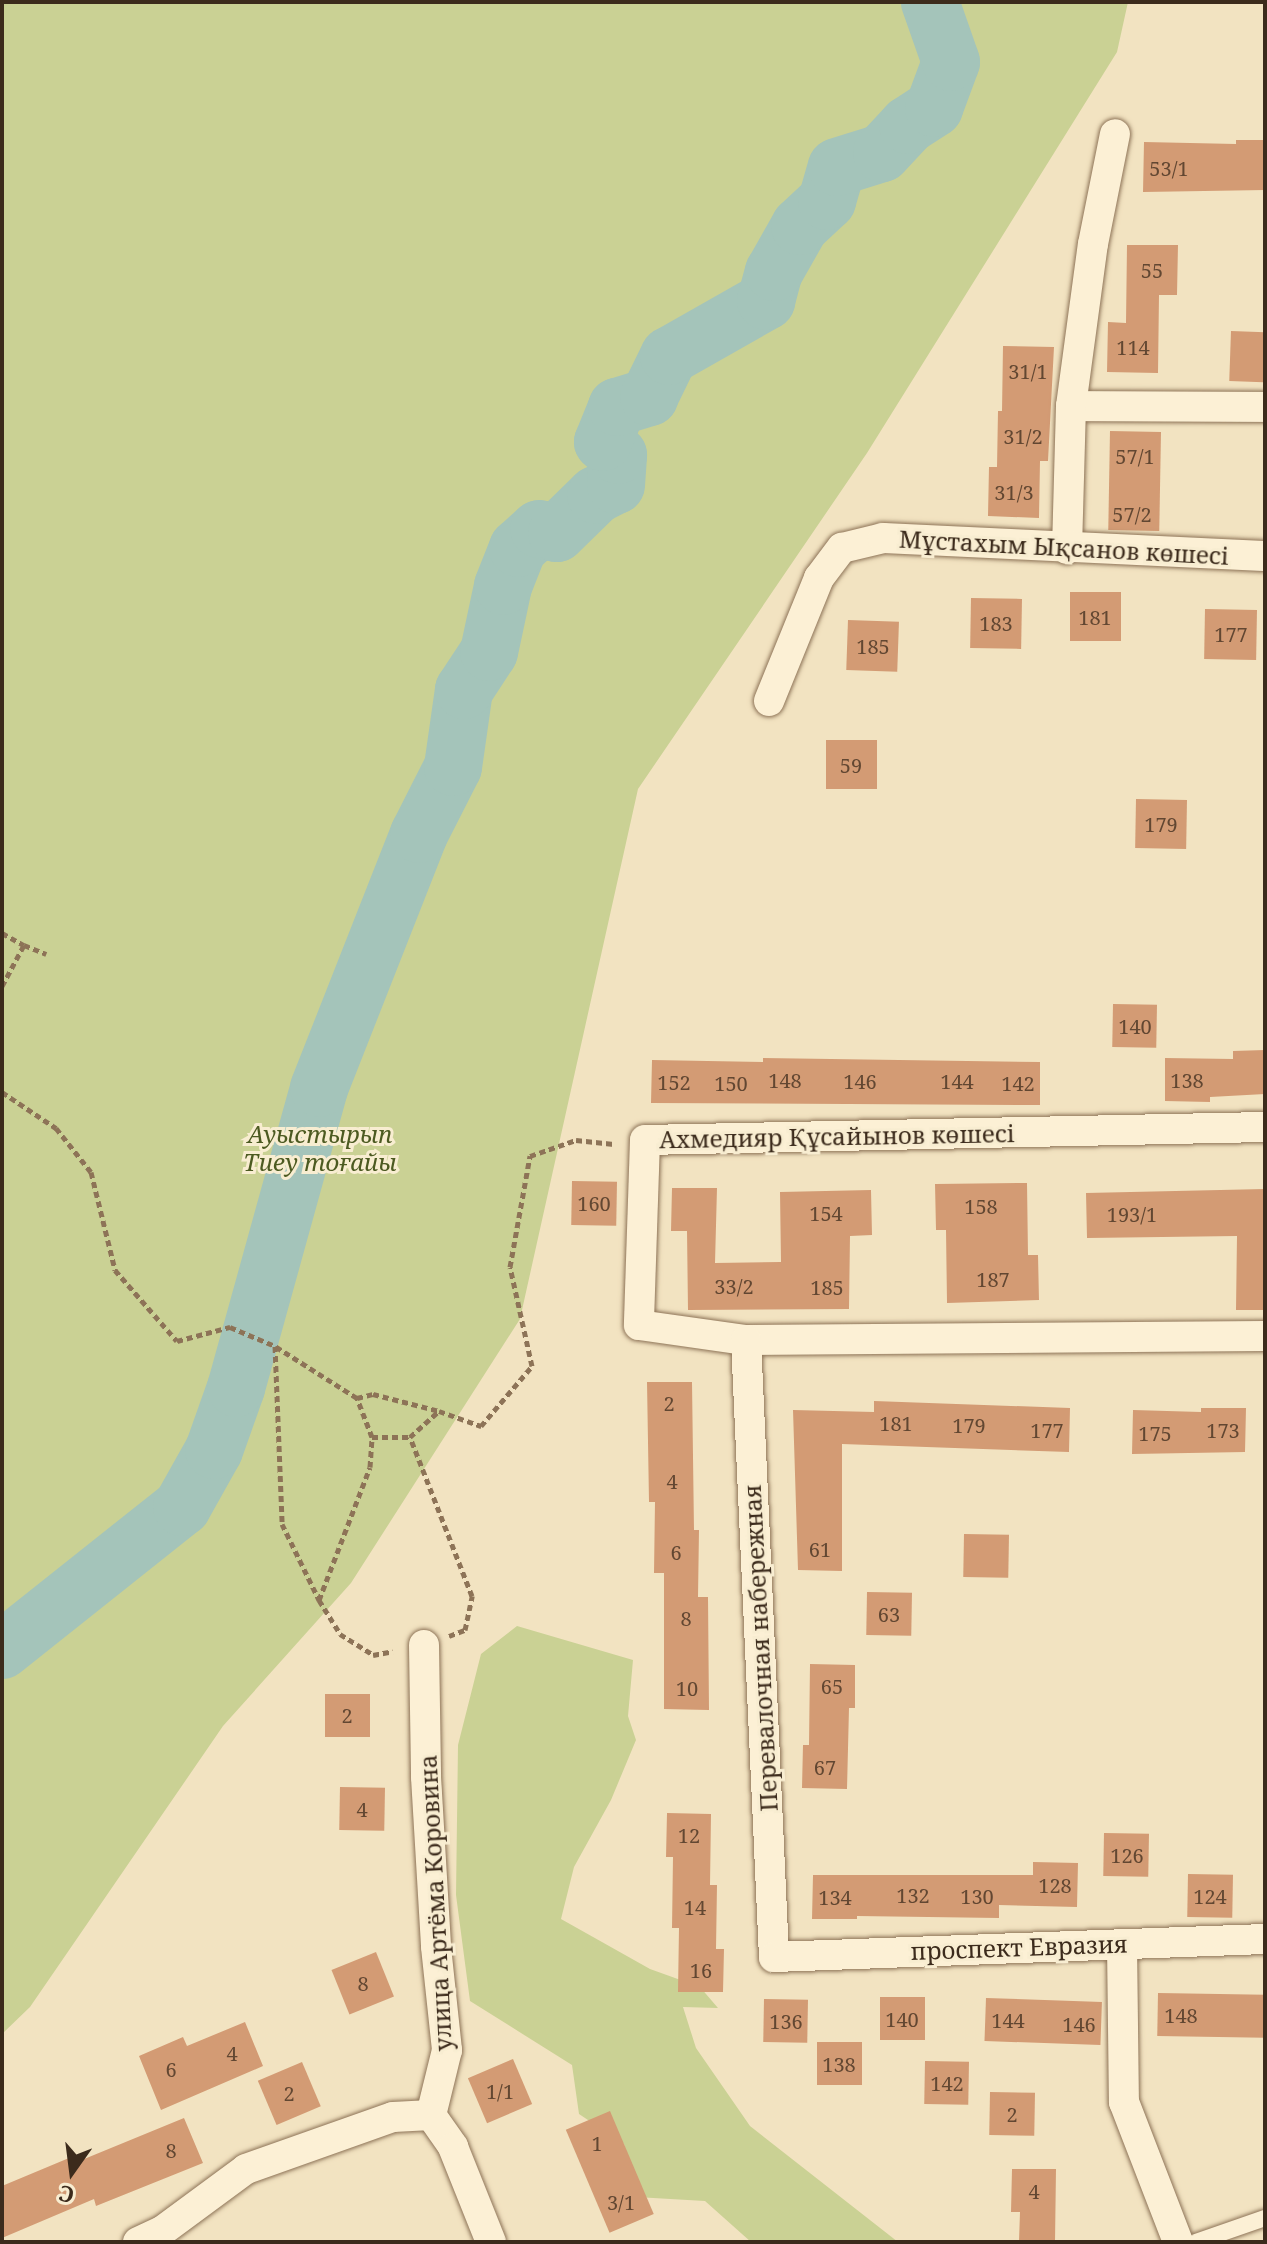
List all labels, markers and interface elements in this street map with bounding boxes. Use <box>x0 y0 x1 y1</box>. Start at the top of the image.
house number: 53/1 <box>1149 156 1189 180</box>
house number: 55 <box>1141 258 1163 282</box>
house number: 114 <box>1116 335 1150 359</box>
house number: 31/1 <box>1008 359 1048 383</box>
house number: 31/2 <box>1003 424 1043 448</box>
house number: 57/1 <box>1115 444 1155 468</box>
house number: 31/3 <box>994 480 1034 504</box>
house number: 57/2 <box>1112 502 1152 526</box>
street label: Мұстахым Ықсанов көшесі <box>898 524 1230 570</box>
house number: 181 <box>1078 605 1112 629</box>
house number: 183 <box>979 611 1013 635</box>
house number: 177 <box>1214 622 1248 646</box>
house number: 185 <box>856 634 890 658</box>
house number: 59 <box>840 753 862 777</box>
house number: 179 <box>1144 812 1178 836</box>
house number: 140 <box>1118 1014 1152 1038</box>
house number: 148 <box>768 1068 802 1092</box>
house number: 138 <box>1170 1068 1204 1092</box>
house number: 146 <box>843 1069 877 1093</box>
house number: 144 <box>940 1069 974 1093</box>
house number: 152 <box>657 1070 691 1094</box>
house number: 150 <box>714 1071 748 1095</box>
house number: 142 <box>1001 1071 1035 1095</box>
street label: Ахмедияр Құсайынов көшесі <box>659 1118 1015 1154</box>
park label: Ауыстырып Тиеу тоғайы <box>243 1120 397 1176</box>
house number: 160 <box>577 1191 611 1215</box>
house number: 158 <box>964 1194 998 1218</box>
house number: 154 <box>809 1201 843 1225</box>
house number: 193/1 <box>1107 1202 1157 1226</box>
house number: 187 <box>976 1267 1010 1291</box>
house number: 33/2 <box>714 1274 754 1298</box>
house number: 185 <box>810 1275 844 1299</box>
house number: 2 <box>663 1391 675 1415</box>
house number: 181 <box>879 1411 913 1435</box>
house number: 179 <box>952 1413 986 1437</box>
house number: 177 <box>1030 1418 1064 1442</box>
house number: 173 <box>1206 1418 1240 1442</box>
house number: 175 <box>1138 1421 1172 1445</box>
house number: 4 <box>666 1469 678 1493</box>
street label: Перевалочная набережная <box>737 1484 783 1812</box>
house number: 61 <box>809 1537 831 1561</box>
house number: 6 <box>670 1540 682 1564</box>
house number: 63 <box>878 1602 900 1626</box>
house number: 8 <box>680 1606 692 1630</box>
house number: 65 <box>821 1674 843 1698</box>
house number: 10 <box>676 1676 698 1700</box>
house number: 2 <box>341 1703 353 1727</box>
street label: улица Артёма Коровина <box>413 1754 457 2052</box>
house number: 67 <box>814 1755 836 1779</box>
house number: 4 <box>356 1797 368 1821</box>
house number: 12 <box>678 1823 700 1847</box>
house number: 126 <box>1110 1843 1144 1867</box>
house number: 128 <box>1038 1873 1072 1897</box>
house number: 132 <box>896 1883 930 1907</box>
house number: 130 <box>960 1884 994 1908</box>
house number: 124 <box>1193 1884 1227 1908</box>
house number: 134 <box>818 1885 852 1909</box>
house number: 14 <box>684 1895 706 1919</box>
street label: проспект Евразия <box>910 1929 1128 1965</box>
house number: 16 <box>690 1958 712 1982</box>
house number: 8 <box>357 1971 369 1995</box>
house number: 148 <box>1164 2003 1198 2027</box>
house number: 140 <box>885 2007 919 2031</box>
house number: 144 <box>991 2008 1025 2032</box>
house number: 136 <box>769 2009 803 2033</box>
house number: 146 <box>1062 2012 1096 2036</box>
house number: 4 <box>226 2041 238 2065</box>
house number: 138 <box>822 2052 856 2076</box>
house number: 6 <box>165 2057 177 2081</box>
house number: 142 <box>930 2071 964 2095</box>
house number: 1/1 <box>486 2079 514 2103</box>
house number: 2 <box>283 2081 295 2105</box>
house number: 2 <box>1006 2102 1018 2126</box>
house number: 1 <box>591 2131 603 2155</box>
north arrow <box>32 2132 112 2212</box>
house number: 8 <box>165 2138 177 2162</box>
text: С <box>56 2179 77 2212</box>
house number: 4 <box>1028 2179 1040 2203</box>
house number: 3/1 <box>607 2190 635 2214</box>

